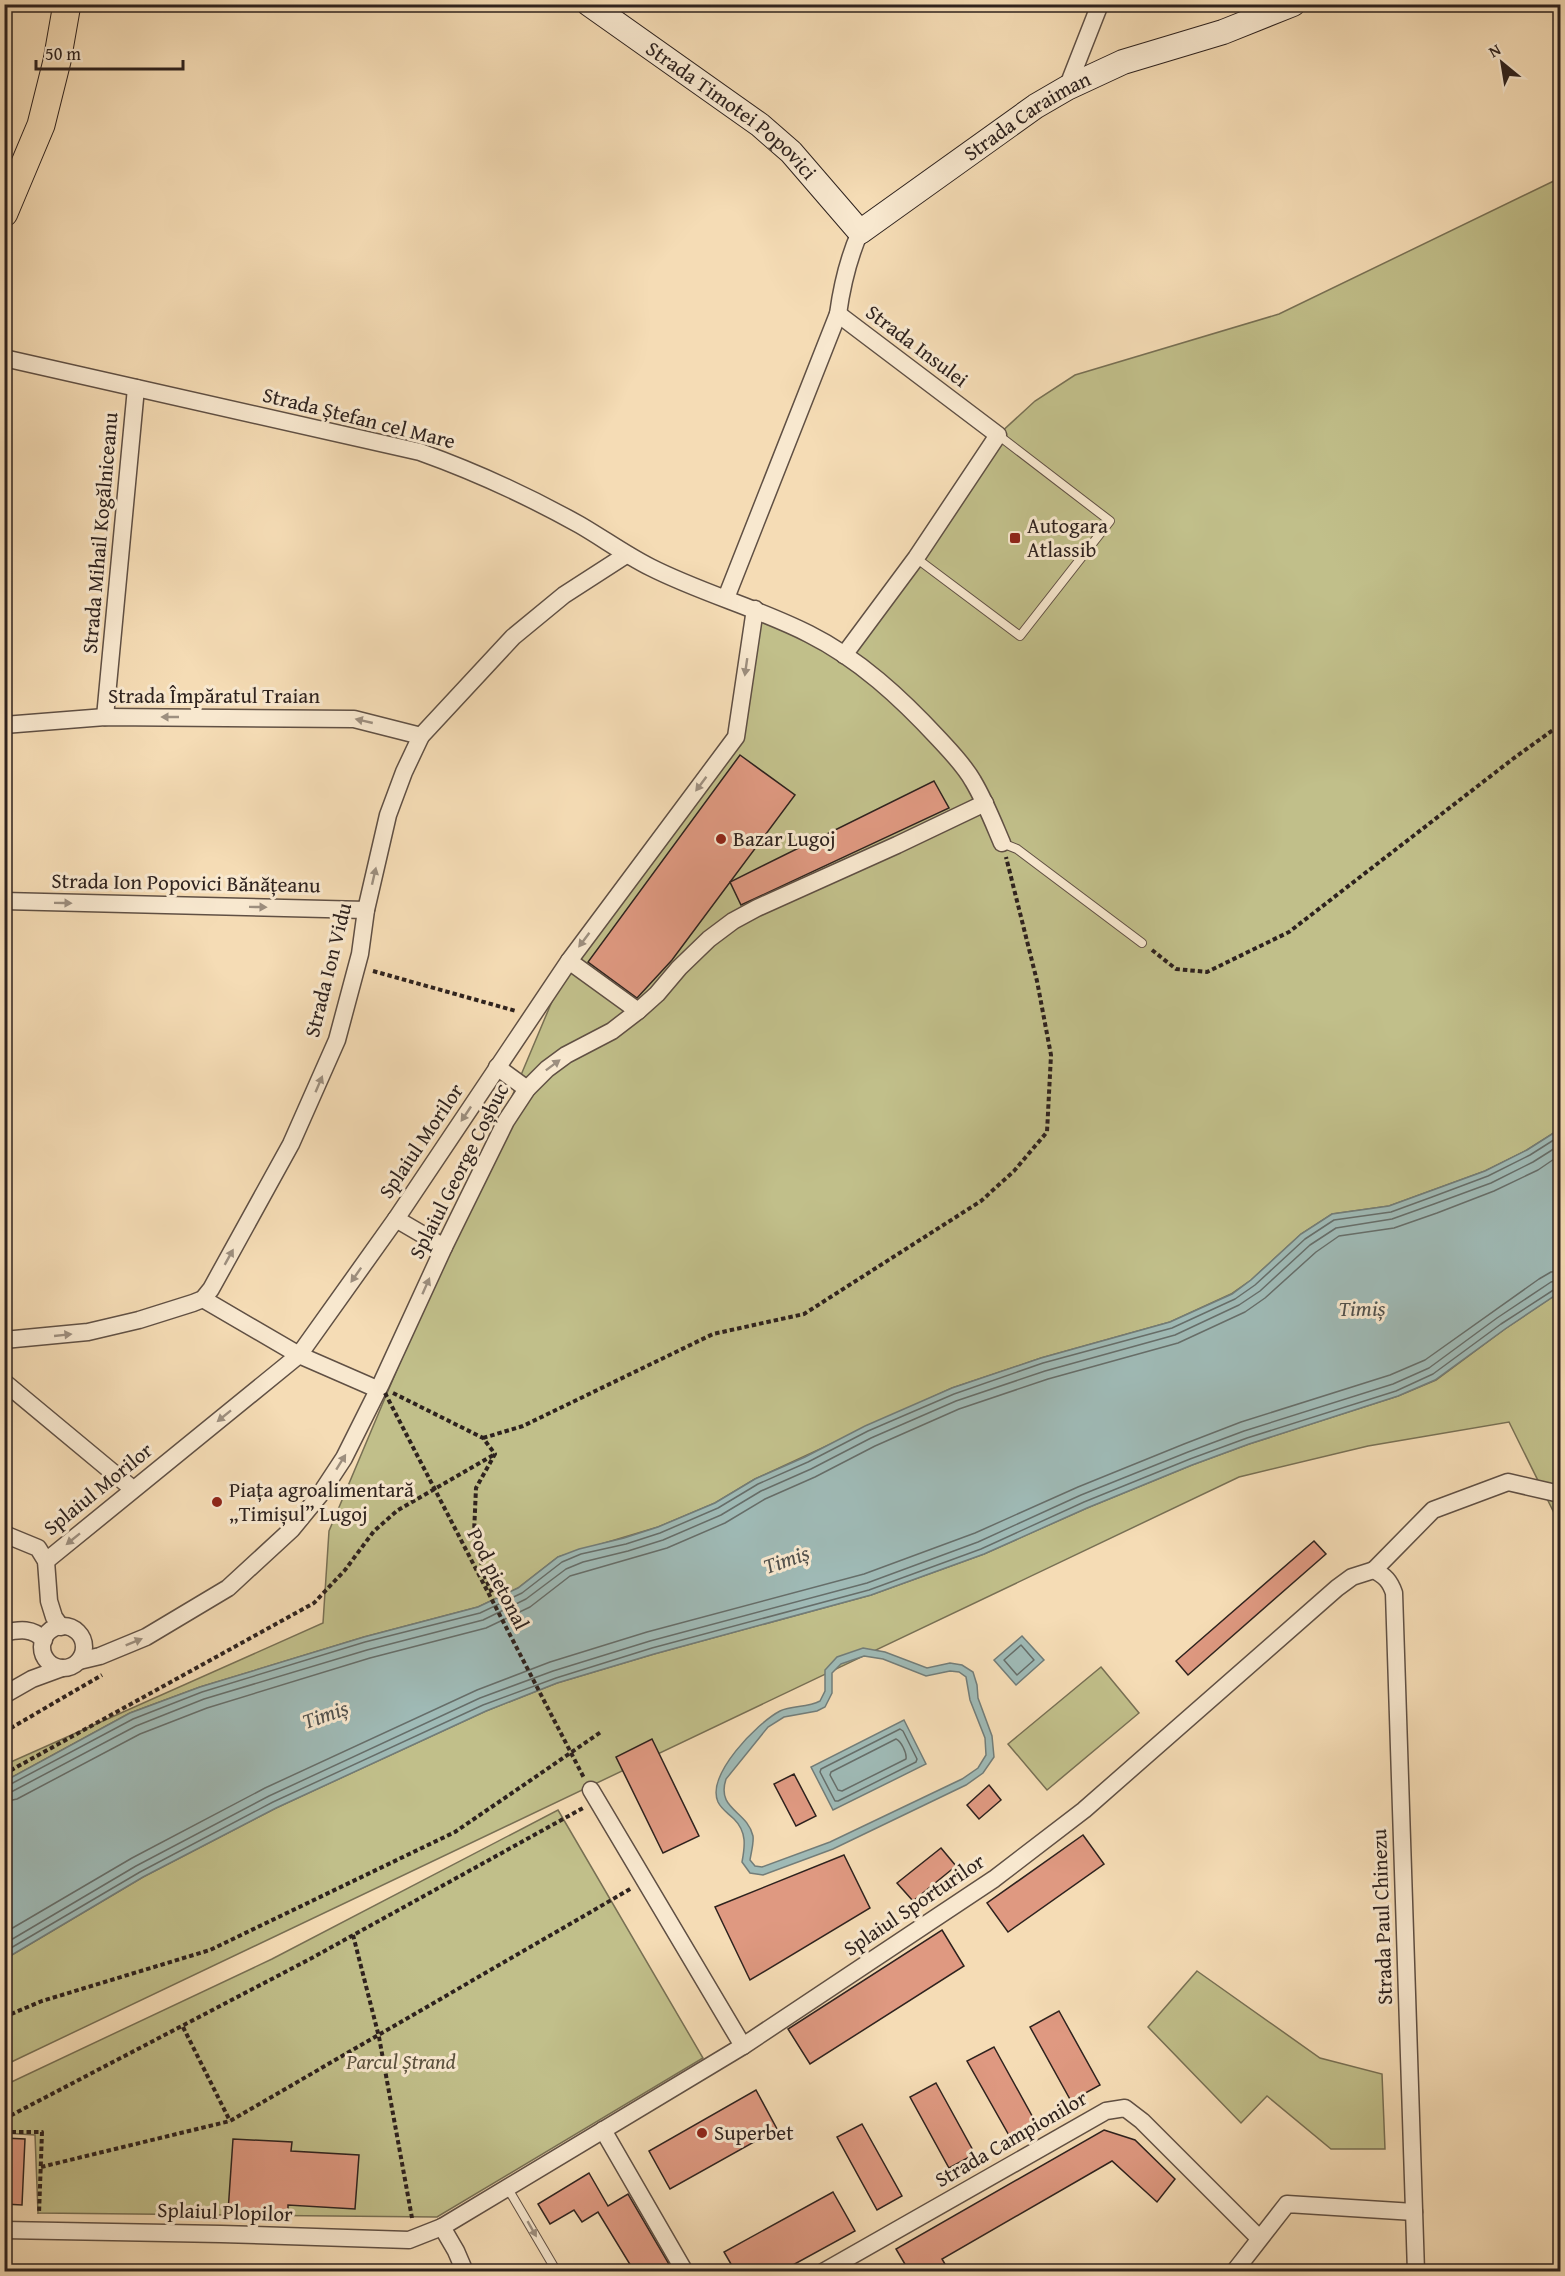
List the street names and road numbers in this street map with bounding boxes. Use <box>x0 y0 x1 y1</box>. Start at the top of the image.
street label: Strada Timotei Popovici <box>640 33 825 187</box>
street label: Strada Caraiman <box>957 63 1096 168</box>
street label: Strada Insulei <box>859 297 975 395</box>
street label: Strada Ștefan cel Mare <box>260 379 459 456</box>
street label: Strada Mihail Kogălniceanu <box>73 410 126 655</box>
street label: Strada Împăratul Traian <box>108 680 320 711</box>
street label: Strada Ion Popovici Bănățeanu <box>51 865 321 900</box>
street label: Strada Ion Vidu <box>296 899 359 1040</box>
street label: Splaiul Morilor <box>371 1077 471 1204</box>
street label: Splaiul George Coșbuc <box>401 1077 516 1264</box>
street label: Splaiul Morilor <box>36 1435 159 1542</box>
street label: Pod pietonal <box>460 1522 537 1635</box>
street label: Strada Paul Chinezu <box>1363 1828 1400 2006</box>
street label: Splaiul Sporturilor <box>837 1845 991 1963</box>
street label: Strada Campionilor <box>929 2082 1093 2195</box>
street label: Splaiul Plopilor <box>157 2194 294 2229</box>

